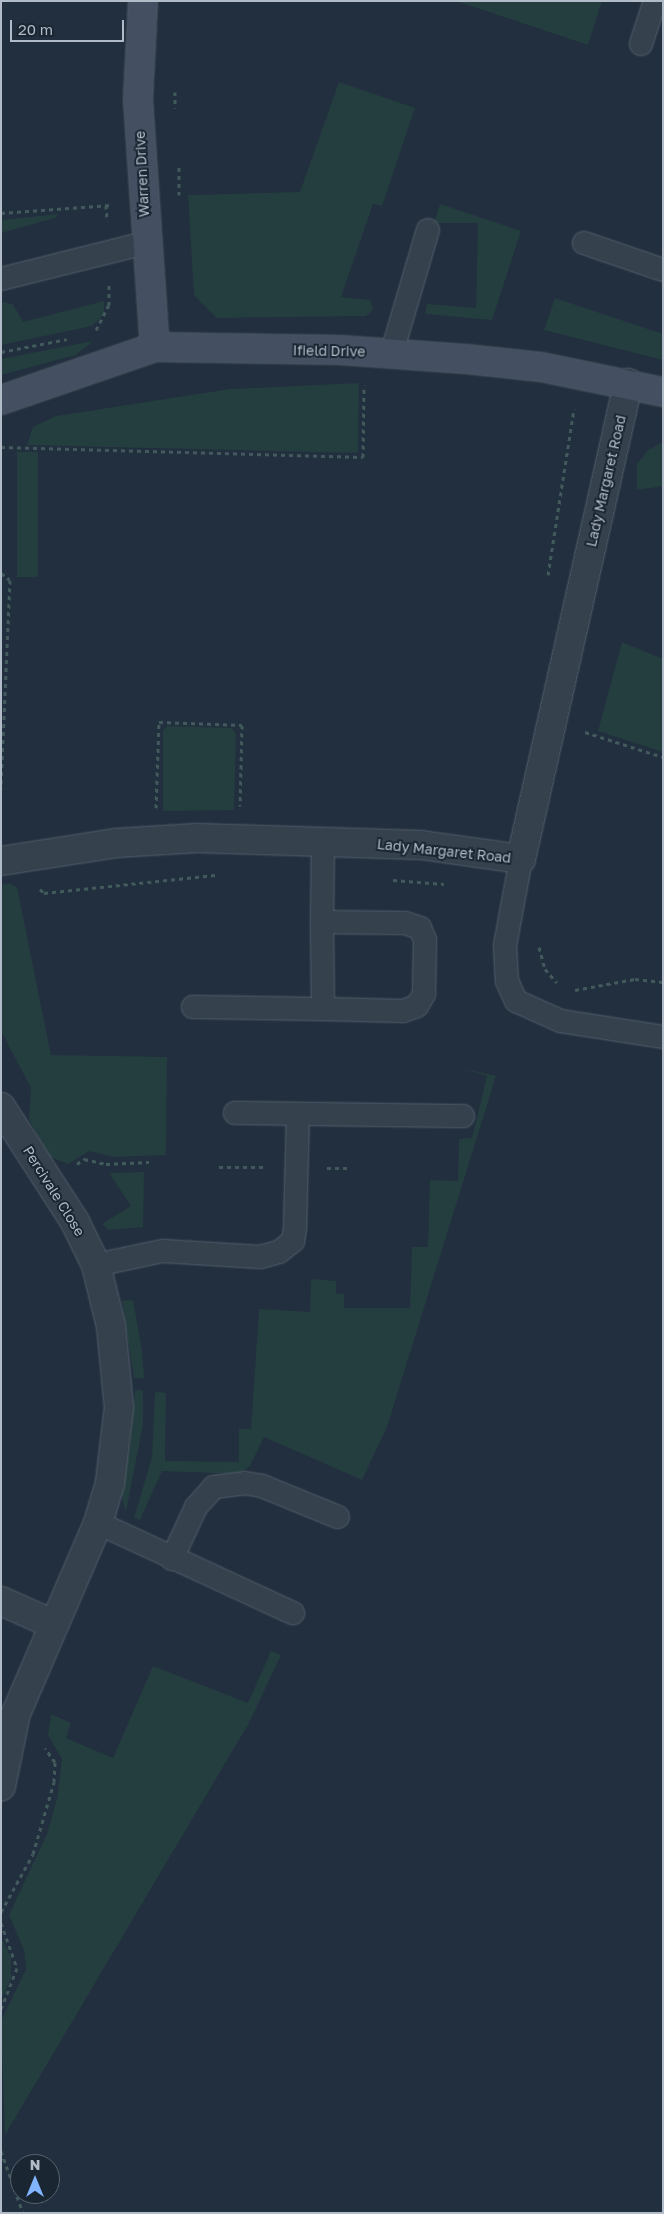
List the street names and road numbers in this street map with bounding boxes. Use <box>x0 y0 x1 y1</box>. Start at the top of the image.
street label: Warren Drive <box>131 130 153 218</box>
street label: Ifield Drive <box>293 342 365 360</box>
street label: Lady Margaret Road <box>583 414 629 548</box>
street label: Lady Margaret Road <box>376 836 512 866</box>
street label: Percivale Close <box>20 1143 88 1239</box>

